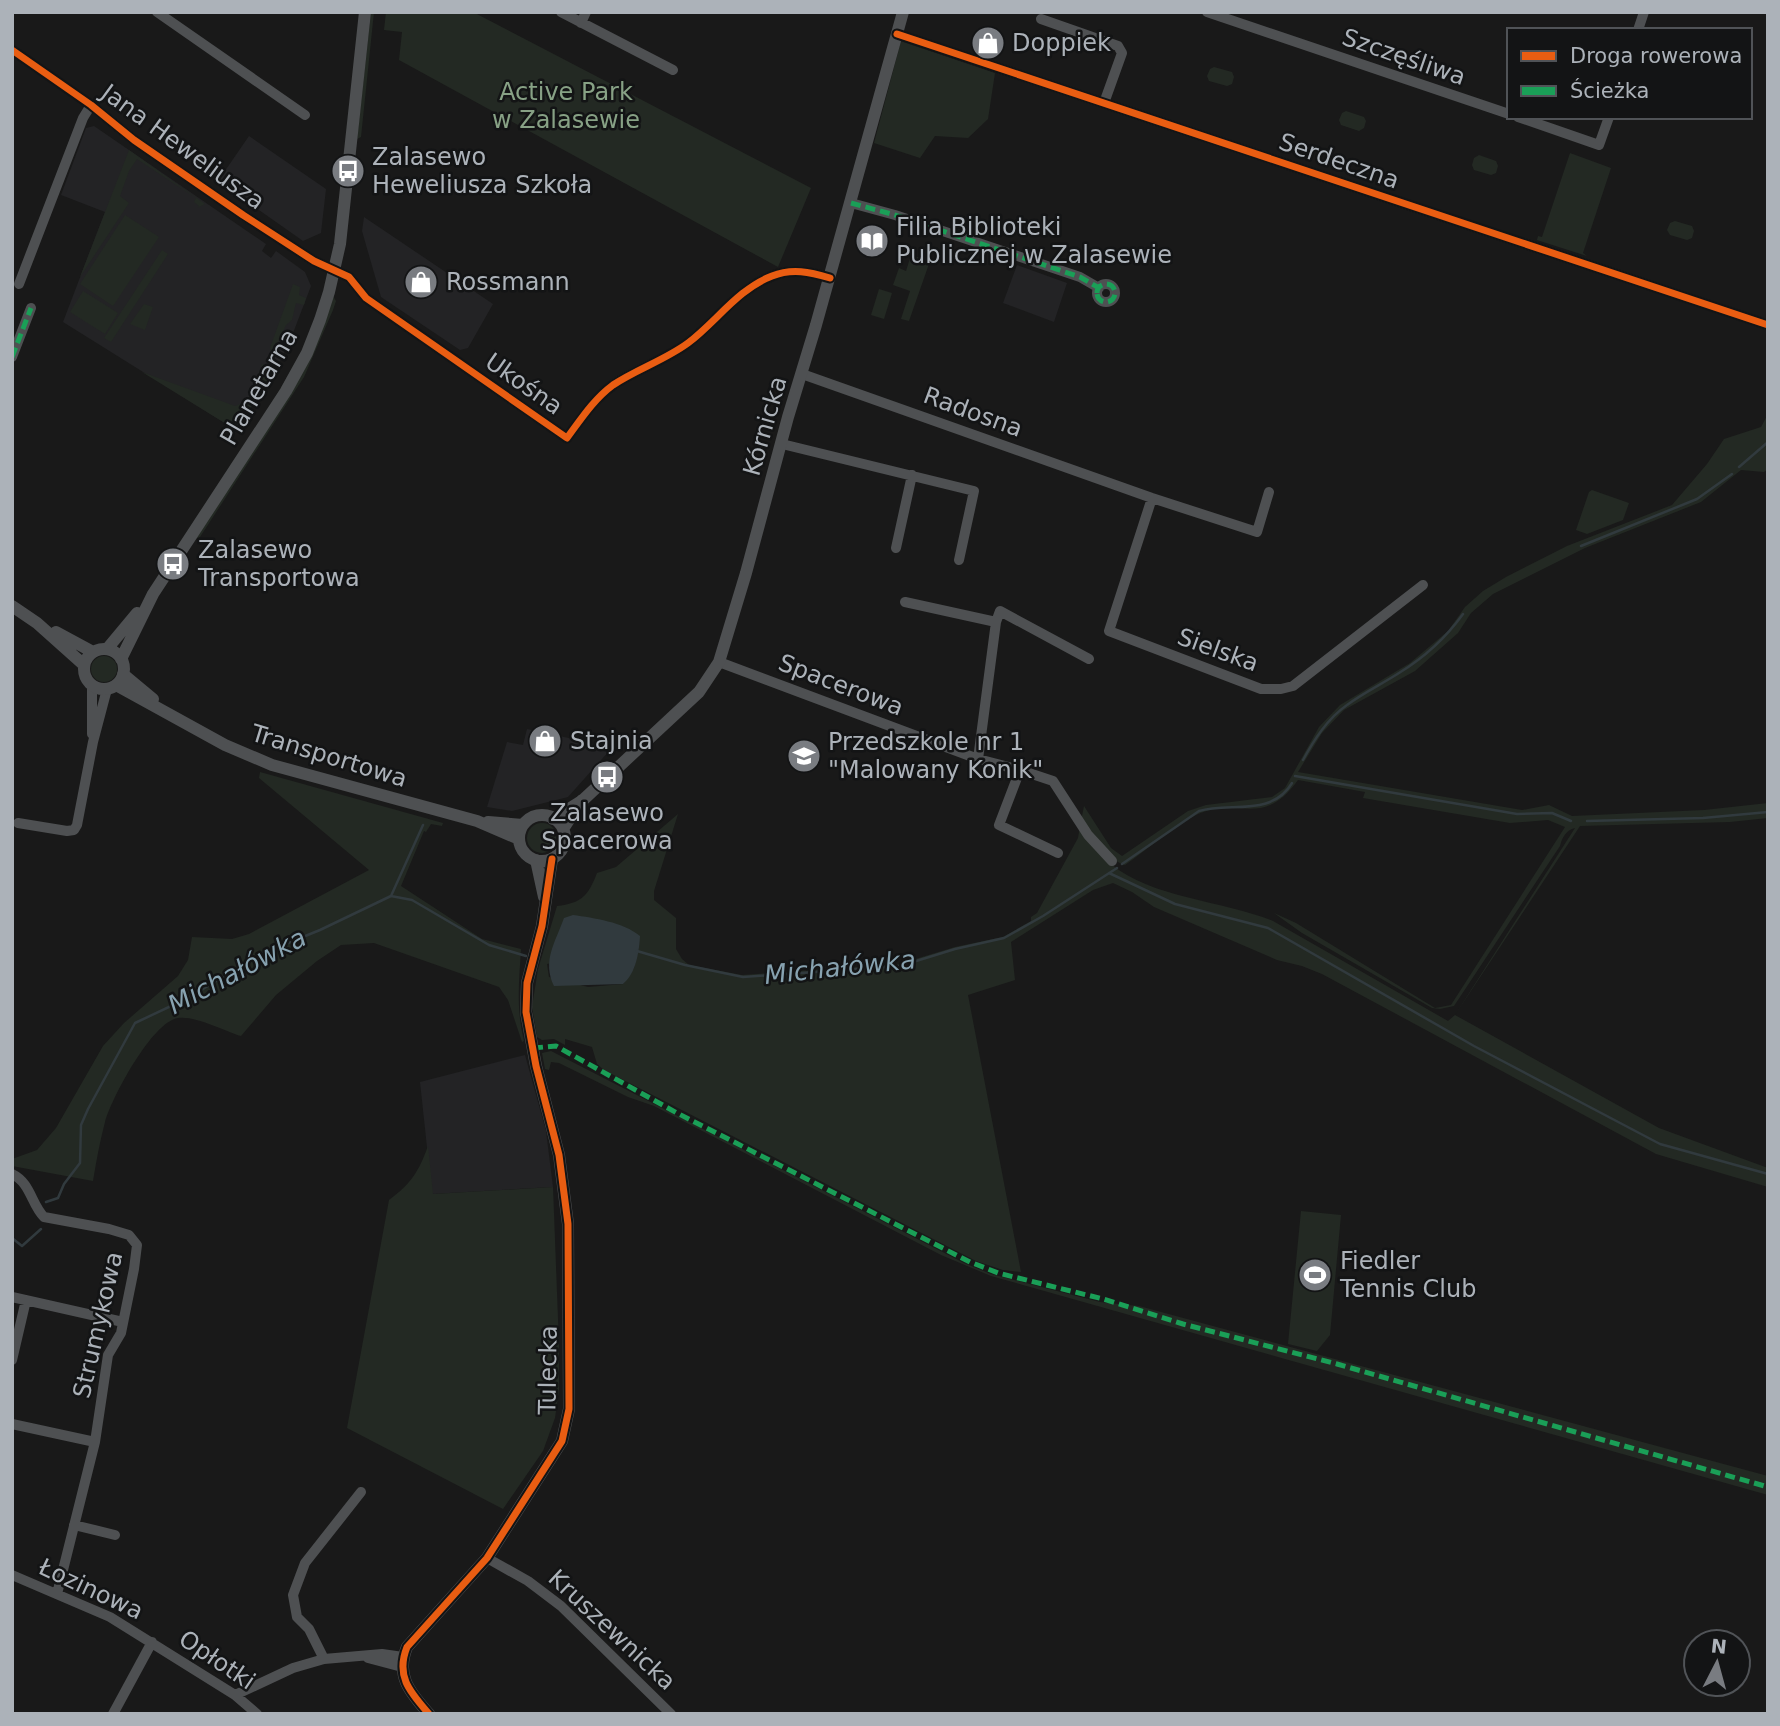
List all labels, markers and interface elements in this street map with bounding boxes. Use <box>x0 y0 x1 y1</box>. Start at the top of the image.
street label: Szczęśliwa <box>1339 23 1469 91</box>
shop icon: Doppiek <box>969 24 1007 62</box>
legend <box>1507 28 1752 119</box>
place label: Doppiek <box>1012 29 1111 57</box>
text: Droga rowerowa <box>1570 44 1742 68</box>
street label: Jana Heweliusza <box>94 77 270 216</box>
park label: Active Park w Zalasewie <box>492 78 640 134</box>
text: Ścieżka <box>1570 78 1649 103</box>
street label: Serdeczna <box>1275 127 1403 195</box>
place label: Zalasewo Heweliusza Szkoła <box>372 143 592 199</box>
bus stop icon: Zalasewo Heweliusza Szkoła <box>329 152 367 190</box>
place label: Filia Biblioteki Publicznej w Zalasewie <box>896 213 1172 269</box>
library icon: Filia Biblioteki Publicznej w Zalasewie <box>853 222 891 260</box>
shop icon: Rossmann <box>402 263 440 301</box>
place label: Rossmann <box>446 268 570 296</box>
street label: Planetarna <box>215 324 303 450</box>
street label: Ukośna <box>480 347 568 421</box>
street label: Kórnicka <box>737 373 793 479</box>
street label: Radosna <box>920 381 1026 443</box>
place label: Zalasewo Transportowa <box>197 536 360 592</box>
bus stop icon: Zalasewo Transportowa <box>154 545 192 583</box>
street label: Sielska <box>1174 622 1262 678</box>
street label: Spacerowa <box>775 648 907 722</box>
street label: Transportowa <box>247 719 410 793</box>
shop icon: Stajnia <box>526 722 564 760</box>
place label: Stajnia <box>570 727 653 755</box>
place label: Przedszkole nr 1 "Malowany Konik" <box>828 728 1043 784</box>
school or university icon: Przedszkole nr 1 "Malowany Konik" <box>785 737 823 775</box>
bus stop icon: Zalasewo Spacerowa <box>588 758 626 796</box>
place label: Zalasewo Spacerowa <box>541 799 673 855</box>
water label: Michałówka <box>163 922 311 1020</box>
water label: Michałówka <box>763 944 917 990</box>
place label: Fiedler Tennis Club <box>1339 1247 1476 1303</box>
street label: Strumykowa <box>68 1249 128 1401</box>
sports icon: Fiedler Tennis Club <box>1296 1256 1334 1294</box>
street label: Tulecka <box>533 1325 563 1416</box>
street label: Łozinowa <box>34 1552 148 1625</box>
street label: Kruszewnicka <box>543 1564 681 1696</box>
street label: Opłotki <box>174 1624 260 1696</box>
north arrow <box>1682 1628 1752 1698</box>
text: N <box>1710 1634 1728 1658</box>

